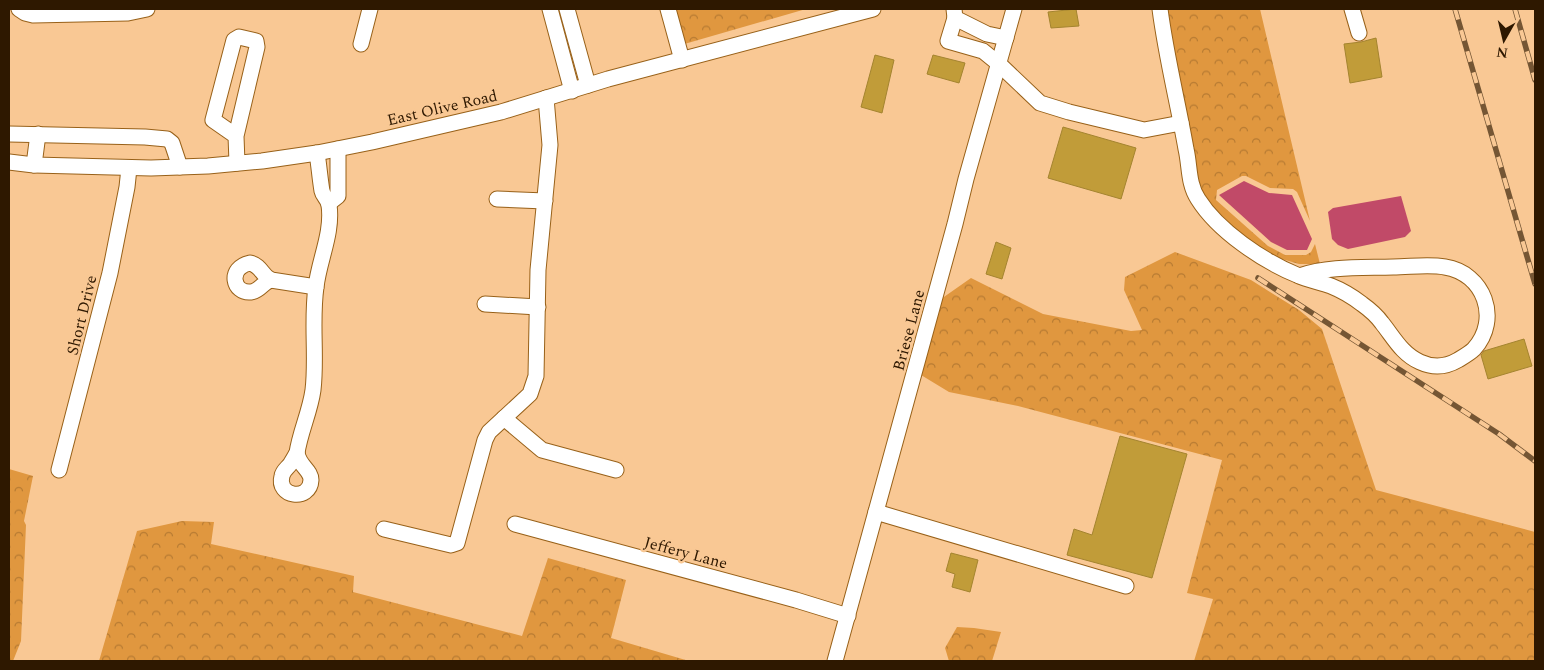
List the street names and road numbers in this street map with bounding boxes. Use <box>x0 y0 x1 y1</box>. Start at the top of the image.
street label: East Olive Road <box>385 84 500 132</box>
street label: Short Drive <box>60 273 103 358</box>
street label: Briese Lane <box>887 287 931 374</box>
street label: Jeffery Lane <box>641 530 730 576</box>

